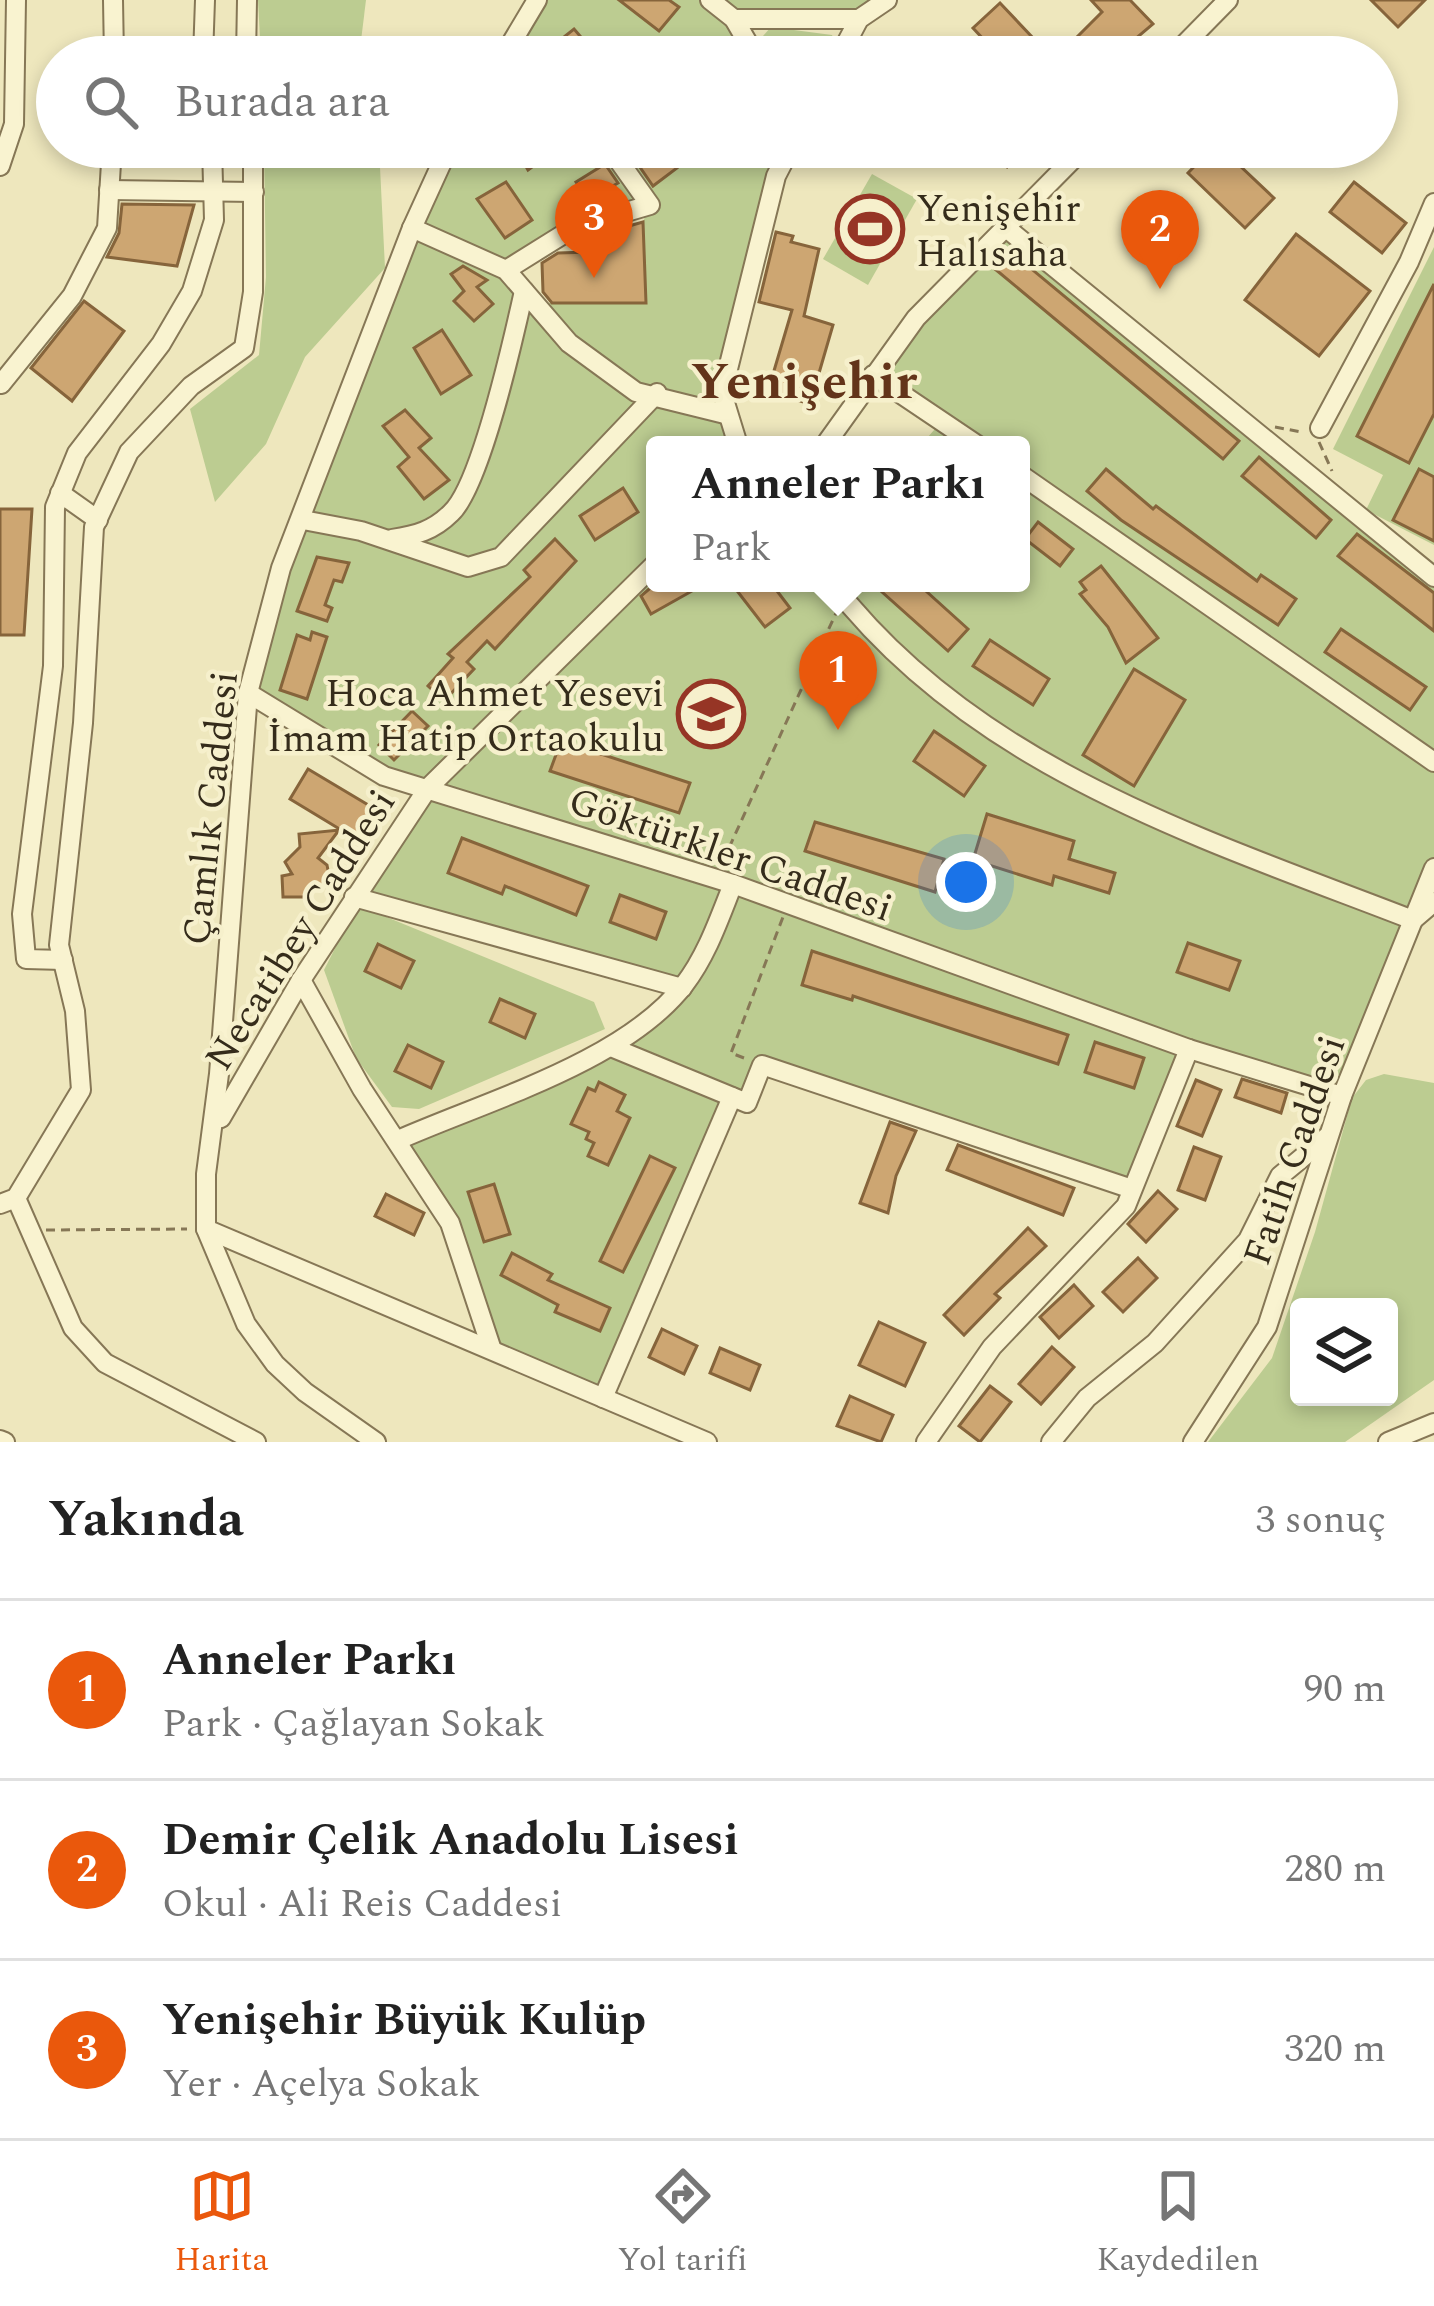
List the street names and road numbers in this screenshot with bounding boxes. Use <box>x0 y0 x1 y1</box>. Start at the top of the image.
street label: Çamlık Caddesi <box>168 668 255 948</box>
street label: Göktürkler Caddesi <box>560 772 900 938</box>
street label: Necatibey Caddesi <box>191 778 411 1083</box>
street label: Fatih Caddesi <box>1228 1028 1362 1274</box>

